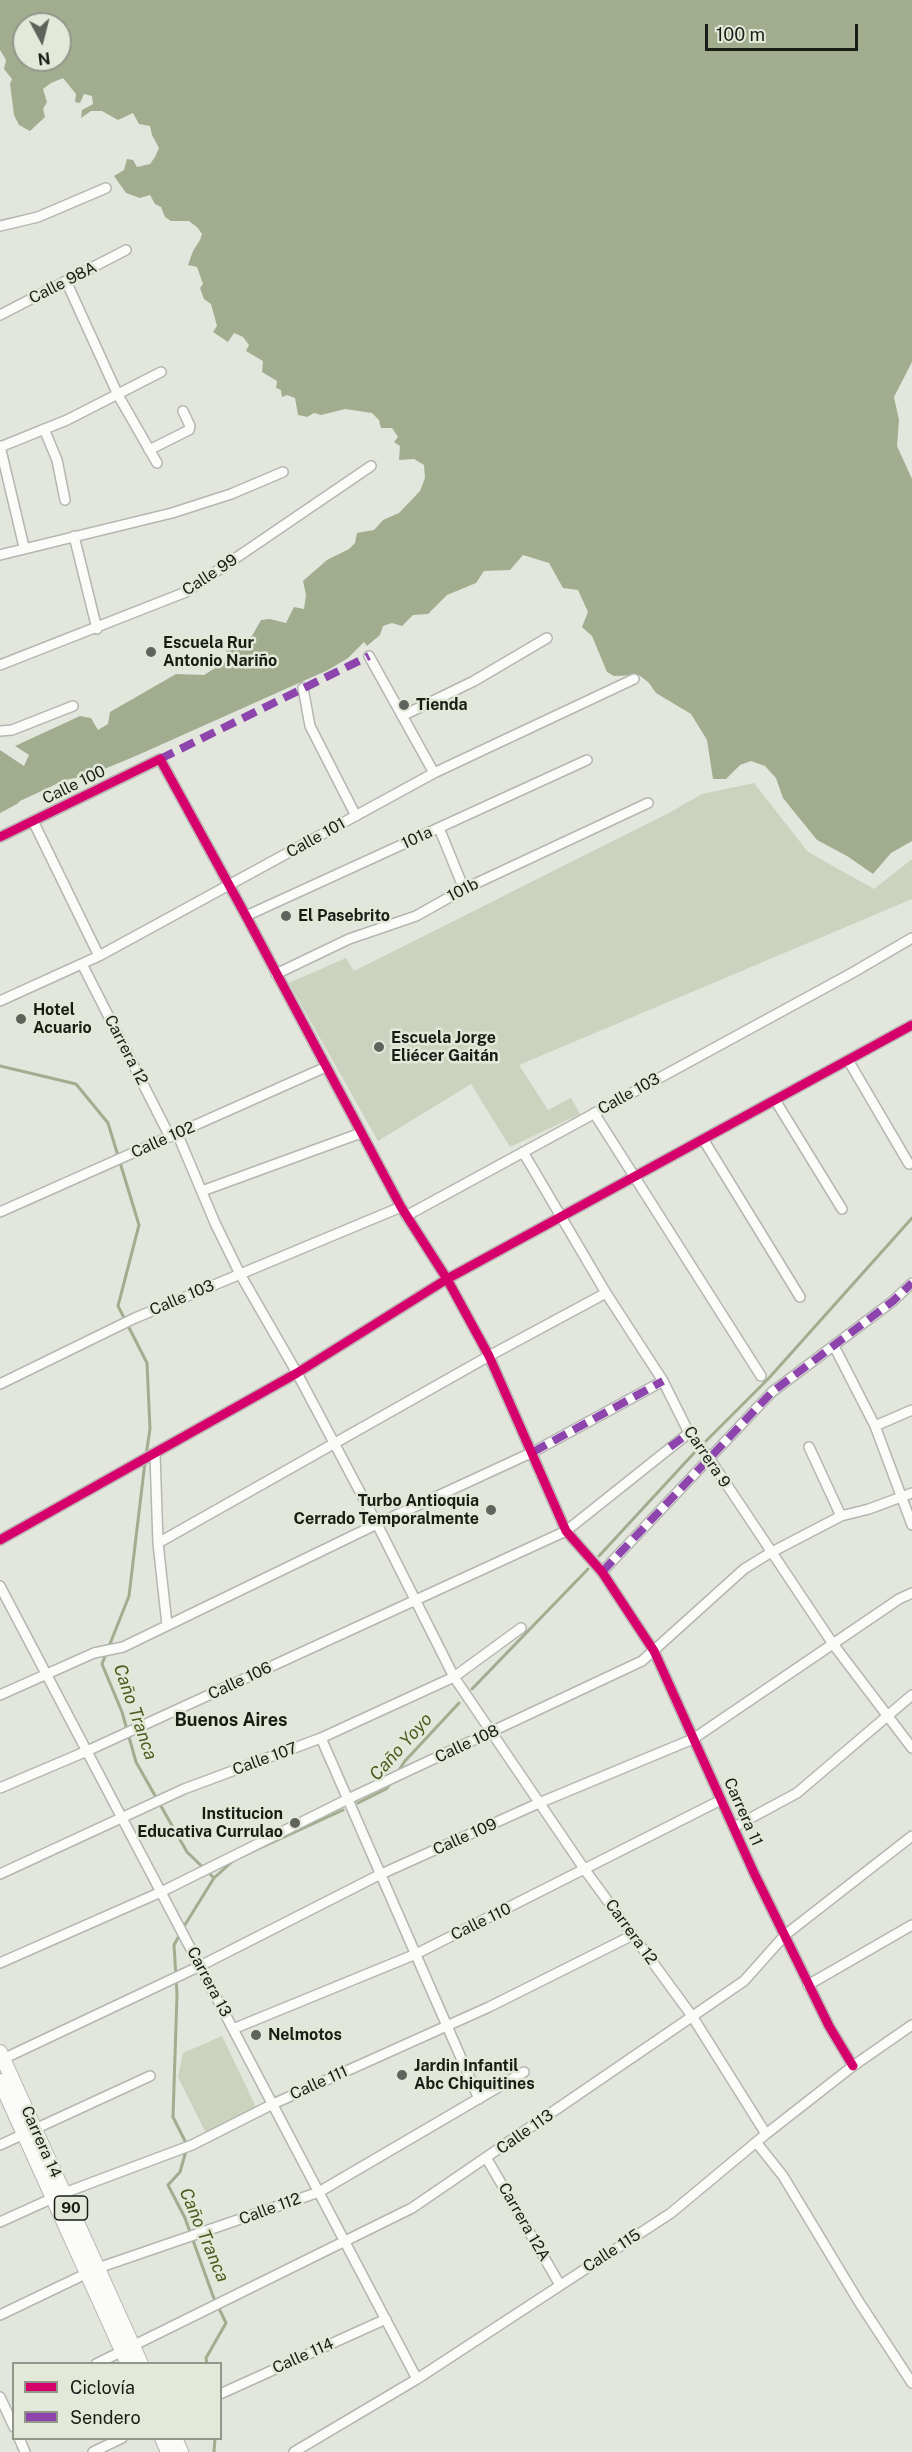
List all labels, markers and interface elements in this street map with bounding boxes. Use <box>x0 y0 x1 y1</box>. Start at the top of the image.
north arrow <box>12 12 72 72</box>
scale bar <box>708 12 861 50</box>
text: 100 m <box>716 24 765 45</box>
text: N <box>37 48 51 69</box>
street label: Calle 98A <box>26 258 100 308</box>
street label: Calle 99 <box>179 550 241 600</box>
place label: Escuela Rur Antonio Nariño <box>163 633 277 671</box>
marker: Escuela Rur Antonio Nariño <box>144 645 158 659</box>
place label: Tienda <box>416 695 468 715</box>
marker: Tienda <box>397 698 411 712</box>
street label: Calle 100 <box>39 762 109 808</box>
street label: Calle 101 <box>283 814 349 862</box>
street label: 101a <box>399 823 435 853</box>
street label: 101b <box>444 874 482 906</box>
place label: El Pasebrito <box>298 906 390 926</box>
marker: El Pasebrito <box>279 909 293 923</box>
place label: Hotel Acuario <box>33 1000 92 1038</box>
marker: Hotel Acuario <box>14 1012 28 1026</box>
street label: Carrera 12 <box>100 1012 152 1088</box>
place label: Escuela Jorge Eliécer Gaitán <box>391 1028 499 1066</box>
marker: Escuela Jorge Eliécer Gaitán <box>372 1040 386 1054</box>
street label: Calle 103 <box>595 1069 663 1119</box>
street label: Calle 102 <box>128 1117 198 1163</box>
street label: Calle 103 <box>147 1276 217 1320</box>
street label: Carrera 9 <box>679 1423 735 1491</box>
place label: Turbo Antioquia Cerrado Temporalmente <box>294 1491 479 1529</box>
marker: Turbo Antioquia Cerrado Temporalmente <box>484 1503 498 1517</box>
street label: Calle 106 <box>205 1658 275 1704</box>
water label: Caño Tranca <box>108 1661 162 1763</box>
district label: Buenos Aires <box>174 1709 288 1731</box>
water label: Caño Yoyo <box>365 1709 437 1785</box>
street label: Calle 108 <box>432 1721 502 1767</box>
street label: Calle 107 <box>230 1738 300 1780</box>
street label: Carrera 11 <box>719 1775 767 1849</box>
place label: Institucion Educativa Currulao <box>137 1804 283 1842</box>
street label: Calle 109 <box>430 1814 500 1860</box>
marker: Institucion Educativa Currulao <box>288 1816 302 1830</box>
street label: Carrera 12 <box>601 1896 661 1968</box>
street label: Calle 110 <box>448 1899 514 1945</box>
street label: Carrera 13 <box>183 1944 235 2020</box>
place label: Nelmotos <box>268 2025 342 2045</box>
marker: Nelmotos <box>249 2028 263 2042</box>
place label: Jardin Infantil Abc Chiquitines <box>414 2056 535 2094</box>
street label: Calle 111 <box>287 2062 351 2104</box>
marker: Jardin Infantil Abc Chiquitines <box>395 2068 409 2082</box>
street label: Carrera 14 <box>17 2103 65 2181</box>
street label: Calle 113 <box>493 2106 557 2158</box>
street label: Carrera 12A <box>494 2179 554 2265</box>
water label: Caño Tranca <box>174 2185 234 2285</box>
street label: Calle 112 <box>236 2189 304 2229</box>
road number: 90 <box>54 2196 88 2220</box>
street label: Calle 115 <box>580 2225 644 2277</box>
street label: Calle 114 <box>269 2334 337 2378</box>
legend <box>12 2362 222 2440</box>
text: Ciclovía <box>70 2377 135 2398</box>
text: Sendero <box>70 2407 141 2428</box>

